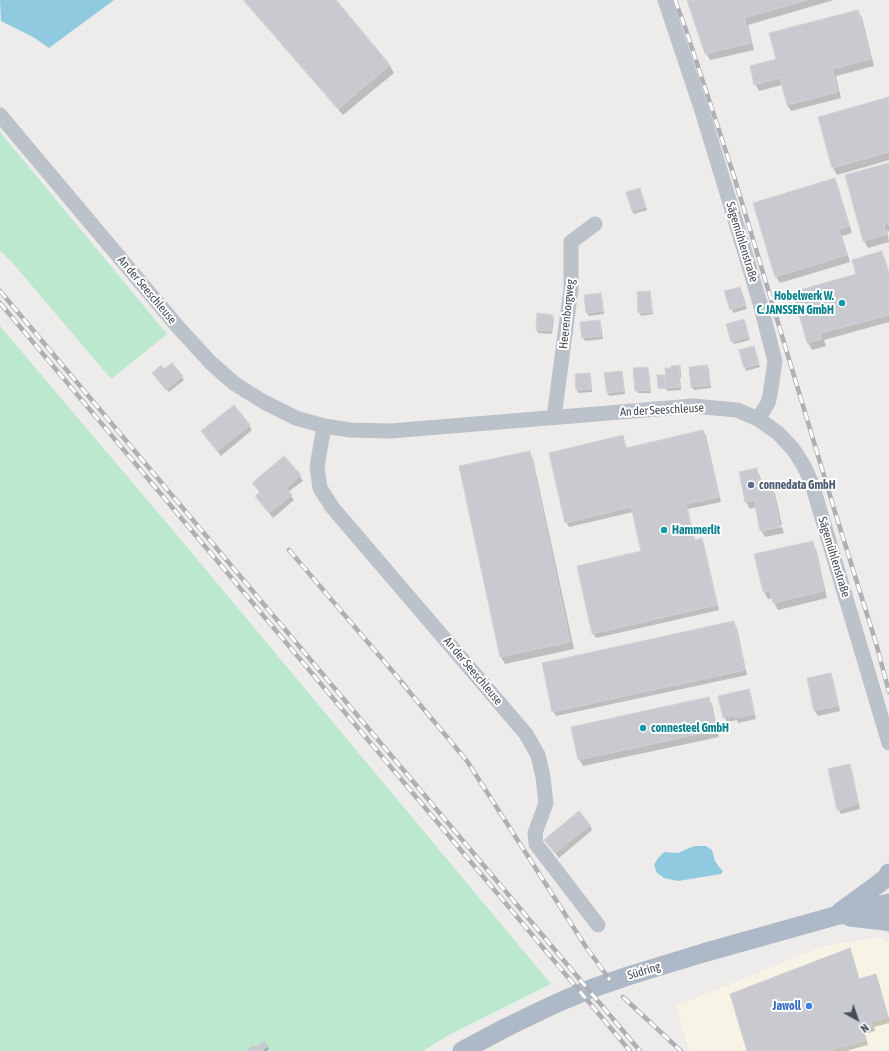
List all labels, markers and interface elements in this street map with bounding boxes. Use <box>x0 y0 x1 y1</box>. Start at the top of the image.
street label: Sägemühlenstraße <box>723 200 761 284</box>
street label: An der Seeschleuse <box>114 253 180 327</box>
street label: Heerenborgweg <box>556 278 578 350</box>
place label: Hobelwerk W. C. JANSSEN GmbH <box>756 289 834 317</box>
marker: Hobelwerk W. C. JANSSEN GmbH <box>837 298 847 308</box>
street label: An der Seeschleuse <box>620 401 704 419</box>
place label: connedata GmbH <box>759 478 836 492</box>
marker: connedata GmbH <box>746 480 756 490</box>
street label: Sägemühlenstraße <box>815 515 853 599</box>
place label: Hammerlit <box>672 523 720 537</box>
marker: Hammerlit <box>659 525 669 535</box>
street label: An der Seeschleuse <box>440 634 506 708</box>
place label: connesteel GmbH <box>651 721 729 735</box>
marker: connesteel GmbH <box>638 723 648 733</box>
street label: Südring <box>626 959 662 983</box>
place label: Jawoll <box>773 999 801 1013</box>
north arrow <box>837 999 877 1039</box>
marker: Jawoll <box>804 1001 814 1011</box>
text: N <box>858 1022 871 1035</box>

